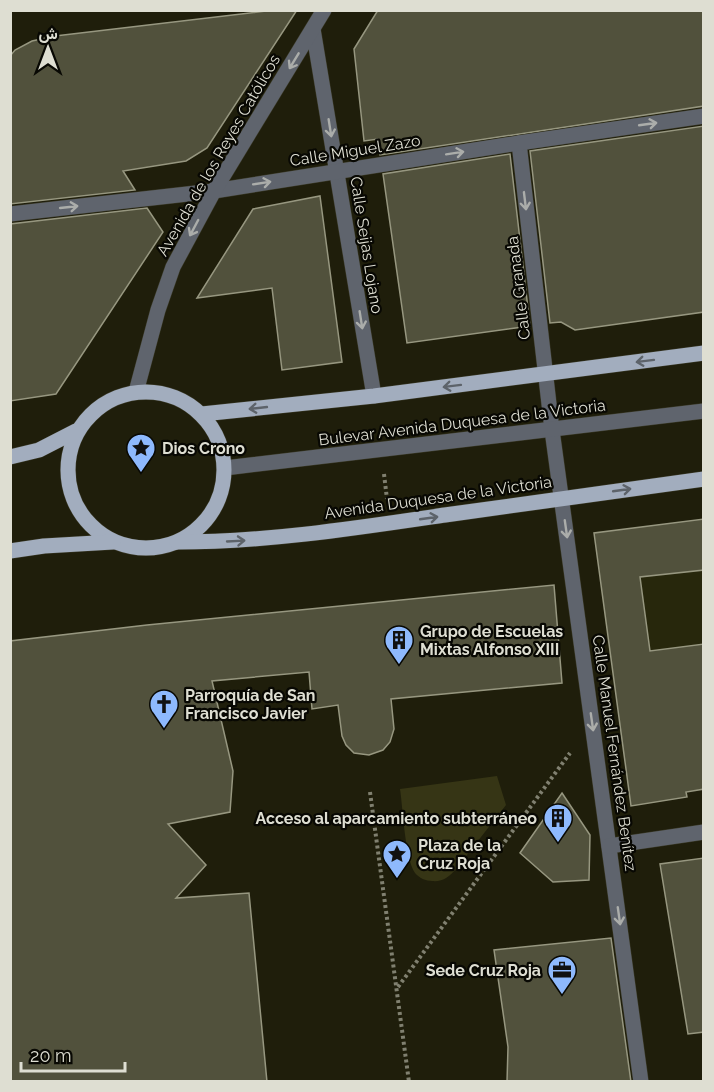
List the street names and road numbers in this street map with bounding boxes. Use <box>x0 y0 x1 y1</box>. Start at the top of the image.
street label: Avenida de los Reyes Católicos <box>153 51 284 259</box>
street label: Calle Miguel Zazo <box>288 131 422 170</box>
street label: Calle Seijas Lojano <box>346 175 387 315</box>
street label: Calle Granada <box>503 235 534 341</box>
street label: Bulevar Avenida Duquesa de la Victoria <box>317 395 607 450</box>
street label: Avenida Duquesa de la Victoria <box>323 472 553 523</box>
street label: Calle Manuel Fernández Benítez <box>589 634 641 873</box>

